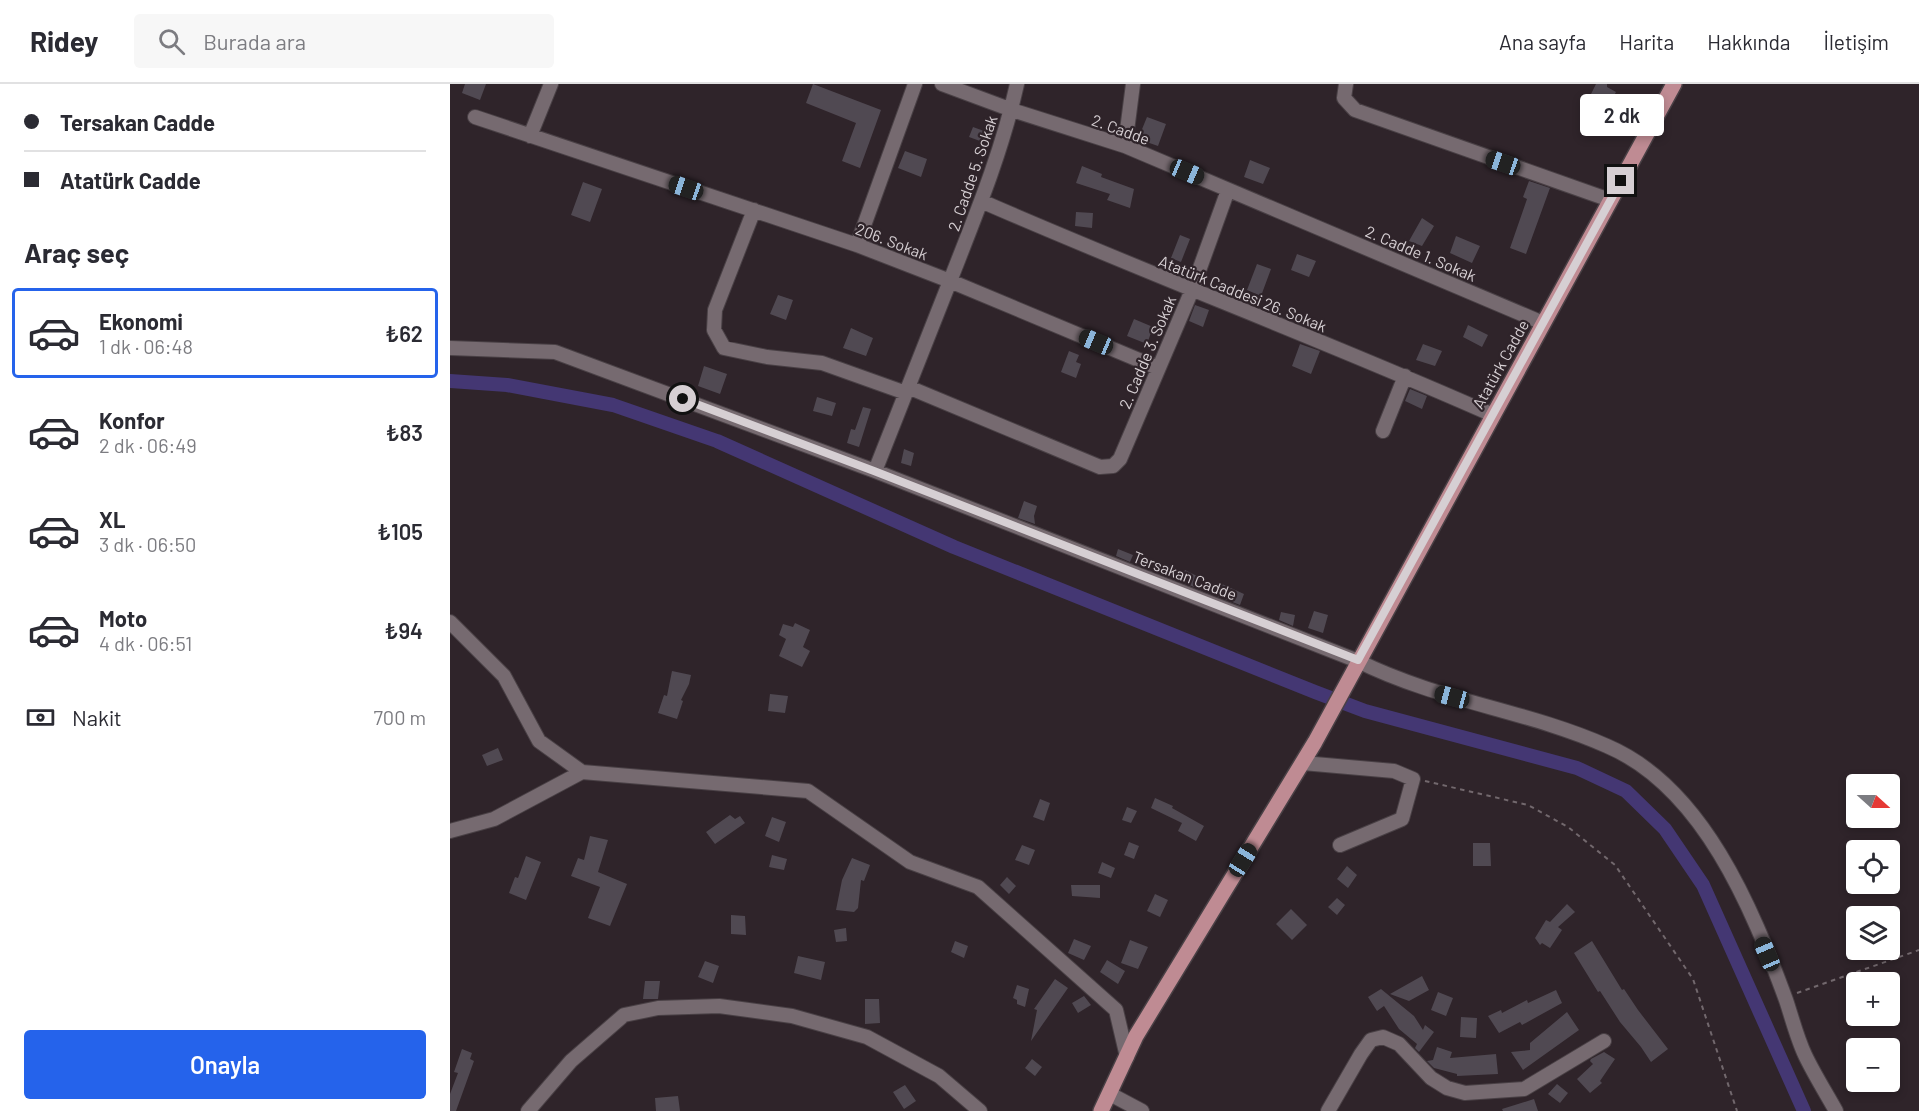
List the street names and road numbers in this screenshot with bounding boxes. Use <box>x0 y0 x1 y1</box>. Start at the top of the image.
street label: 2. Cadde <box>1090 110 1152 148</box>
street label: 2. Cadde 5. Sokak <box>943 113 1001 233</box>
street label: 206. Sokak <box>853 219 931 263</box>
street label: 2. Cadde 1. Sokak <box>1363 221 1479 285</box>
street label: Atatürk Caddesi 26. Sokak <box>1156 251 1330 335</box>
street label: 2. Cadde 3. Sokak <box>1115 292 1179 412</box>
street label: Atatürk Cadde <box>1468 316 1532 412</box>
street label: Tersakan Cadde <box>1130 546 1240 604</box>

